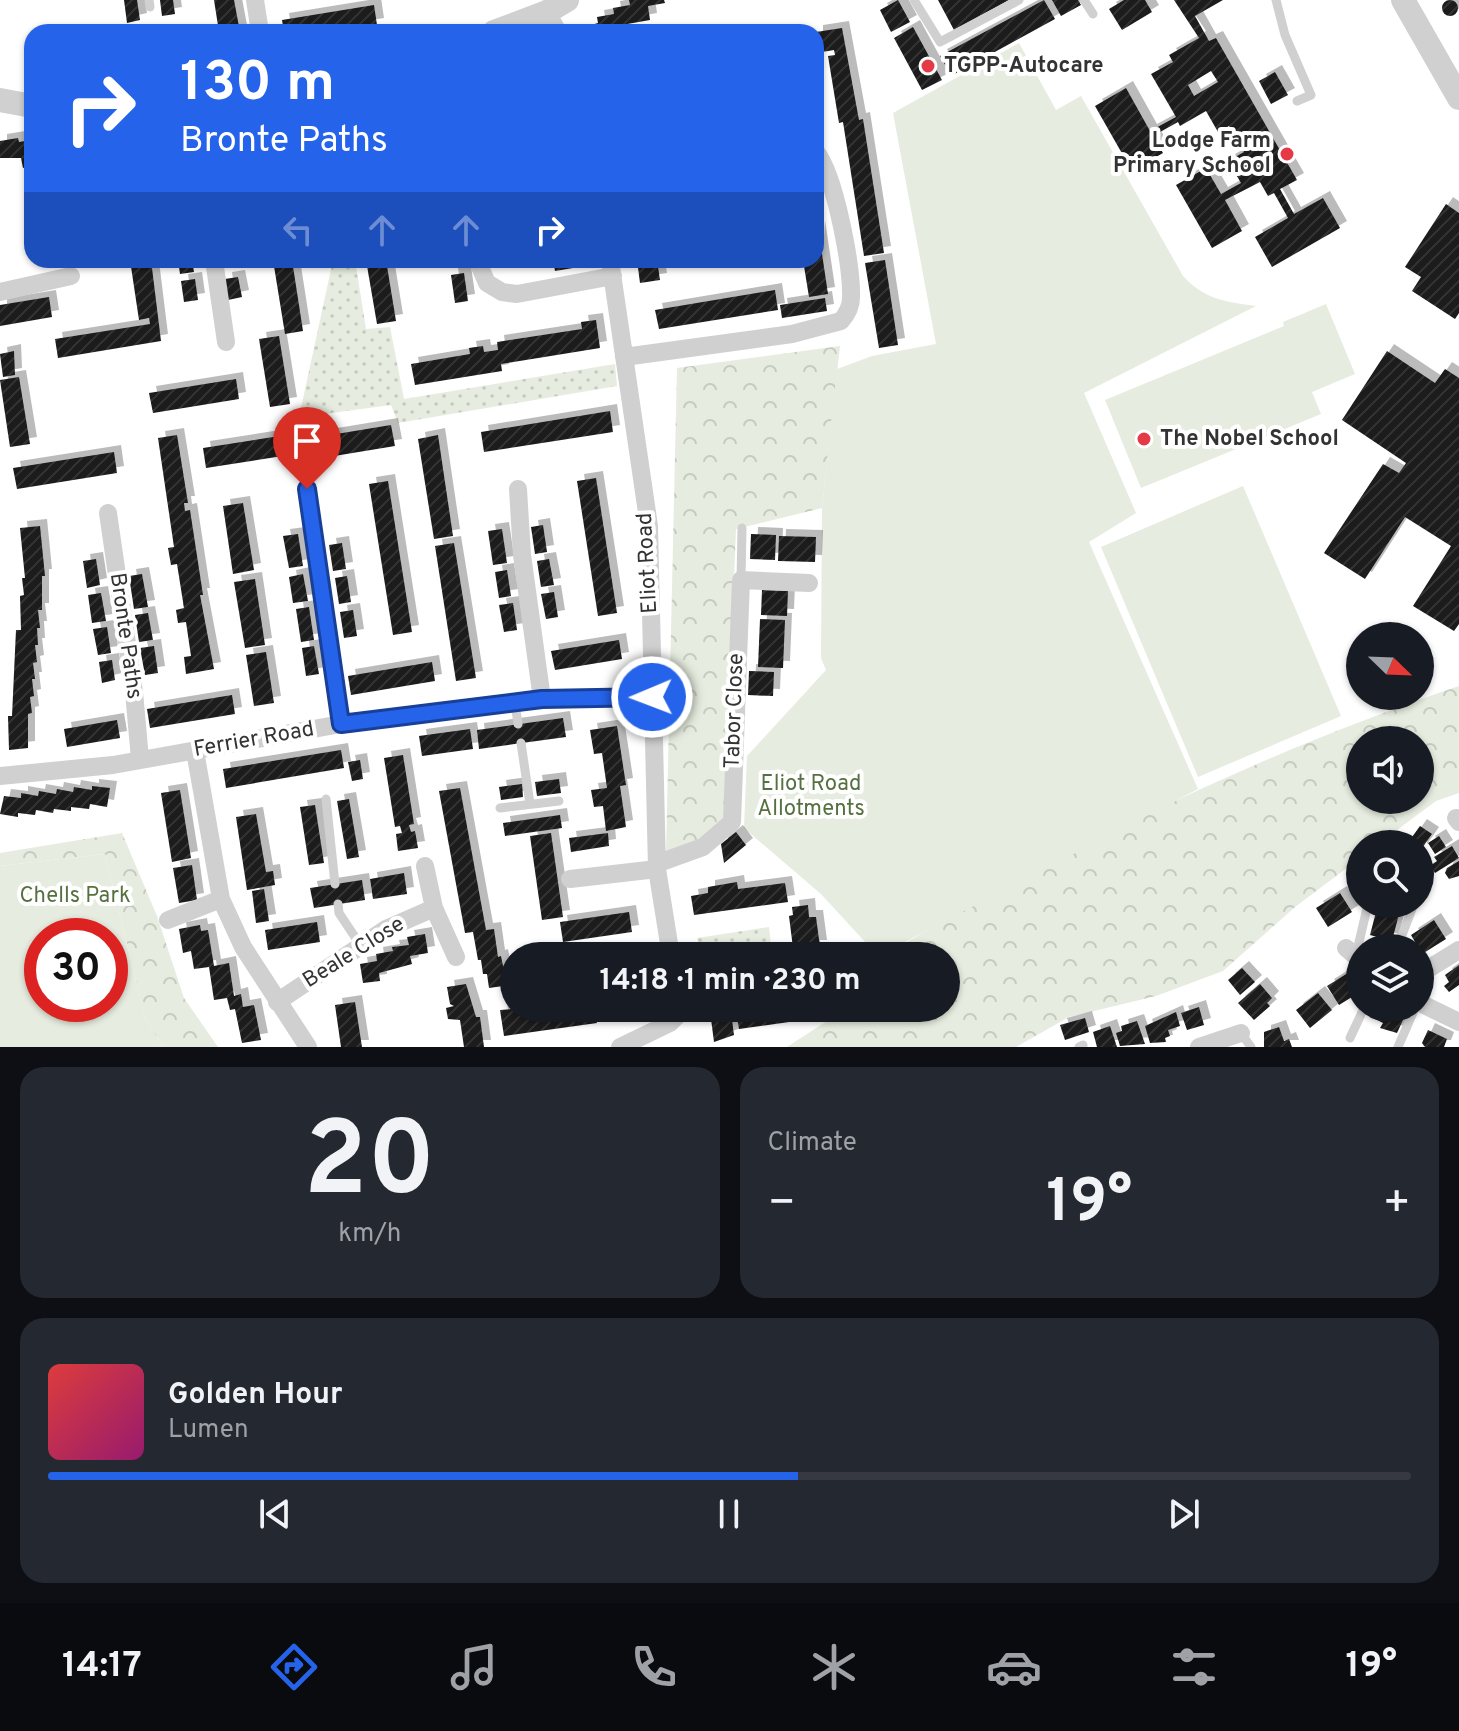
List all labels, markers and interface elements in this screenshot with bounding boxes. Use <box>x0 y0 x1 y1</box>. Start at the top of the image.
text: 130 m <box>180 50 335 120</box>
place label: TGPP-Autocare <box>944 53 1104 80</box>
icon: right <box>48 56 152 160</box>
marker: TGPP-Autocare <box>919 57 937 75</box>
text: Bronte Paths <box>180 119 388 165</box>
place label: Lodge Farm Primary School <box>1113 128 1271 180</box>
marker: Lodge Farm Primary School <box>1278 145 1296 163</box>
icon: left <box>276 208 320 252</box>
icon: ahead <box>360 208 404 252</box>
icon: ahead <box>444 208 488 252</box>
icon: right <box>528 208 572 252</box>
pin <box>273 407 341 489</box>
icon: arrive <box>285 419 329 463</box>
place label: The Nobel School <box>1160 426 1339 453</box>
marker: The Nobel School <box>1135 430 1153 448</box>
street label: Eliot Road <box>632 512 664 614</box>
street label: Bronte Paths <box>103 571 147 701</box>
north arrow <box>1346 622 1434 710</box>
map controls <box>1346 622 1434 1022</box>
street label: Tabor Close <box>719 653 751 769</box>
position arrow <box>610 655 694 739</box>
street label: Ferrier Road <box>192 716 316 764</box>
button: sound <box>1346 726 1434 814</box>
park label: Eliot Road Allotments <box>757 771 865 823</box>
button: search <box>1346 830 1434 918</box>
park label: Chells Park <box>19 883 131 910</box>
street label: Beale Close <box>298 911 410 995</box>
speed limit sign: 30 <box>24 918 128 1022</box>
button: layers <box>1346 934 1434 1022</box>
text: 14:18 · 1 min · 230 m <box>600 963 860 1000</box>
text: 20 <box>304 1100 436 1232</box>
text: Climate <box>768 1127 857 1160</box>
text: 19° <box>1046 1167 1132 1243</box>
text: − <box>768 1177 796 1233</box>
text: + <box>1383 1177 1411 1233</box>
text: km/h <box>338 1218 401 1251</box>
text: Golden Hour <box>168 1377 342 1414</box>
text: Lumen <box>168 1414 249 1447</box>
icon: previous <box>253 1492 297 1536</box>
icon: pause <box>707 1492 751 1536</box>
icon: next <box>1162 1492 1206 1536</box>
icon: directions <box>266 1639 322 1695</box>
icon: music <box>446 1639 502 1695</box>
icon: phone <box>626 1639 682 1695</box>
icon: climate <box>806 1639 862 1695</box>
icon: car <box>986 1639 1042 1695</box>
icon: filters <box>1166 1639 1222 1695</box>
text: 14:17 <box>62 1644 142 1690</box>
text: 19° <box>1345 1644 1397 1690</box>

